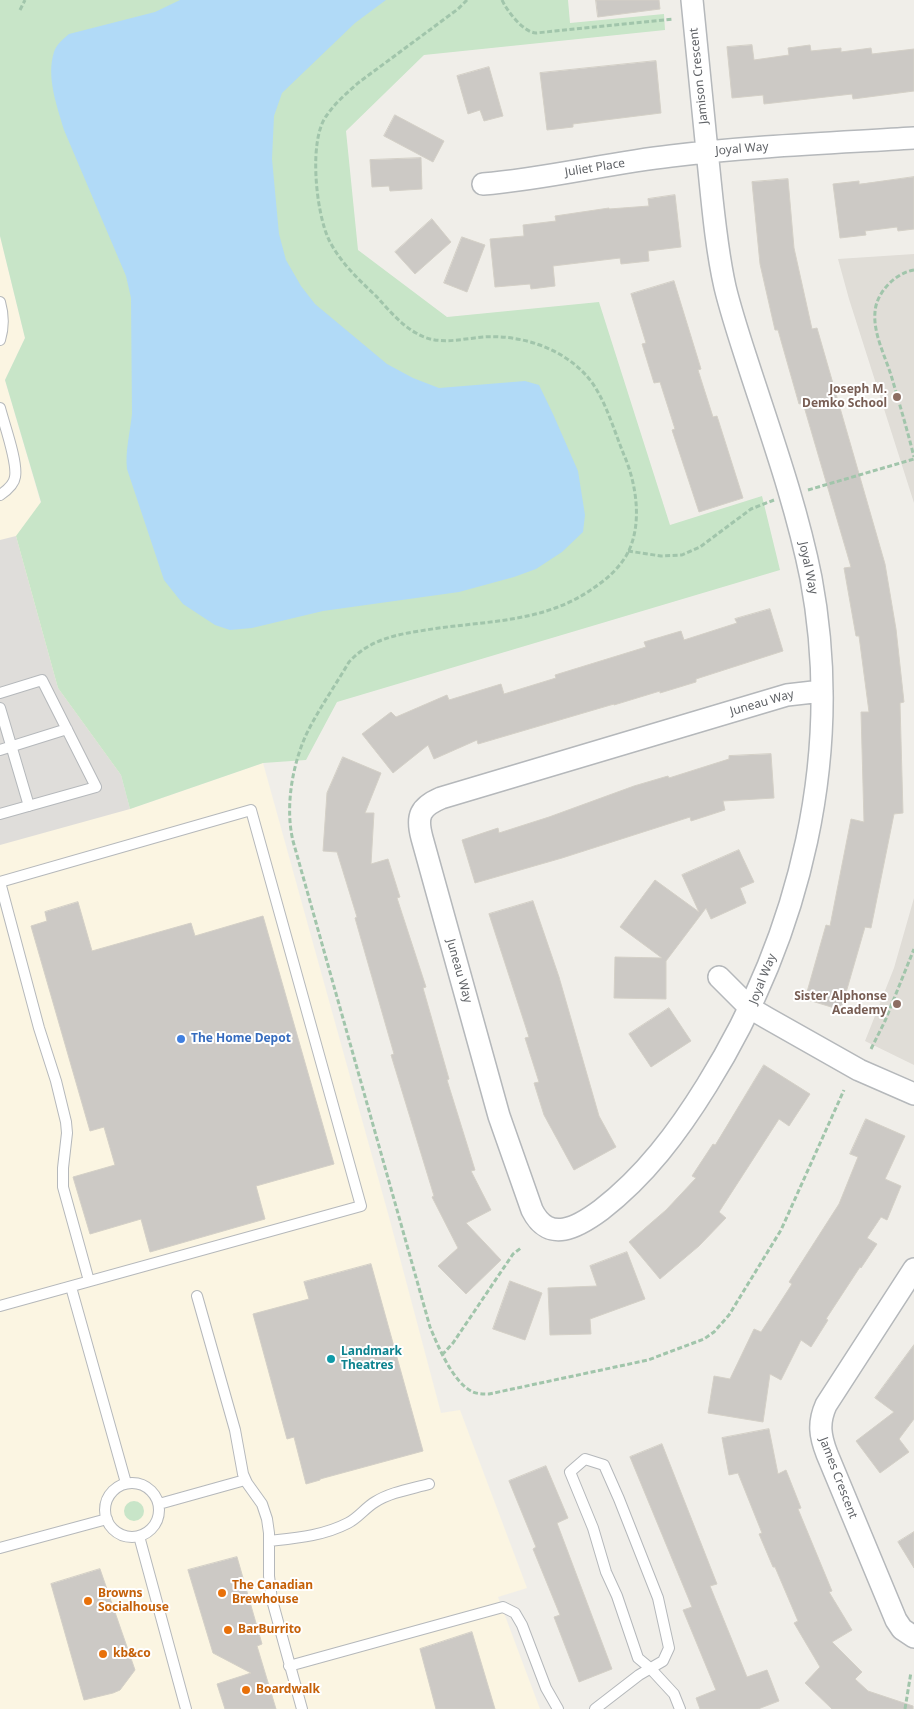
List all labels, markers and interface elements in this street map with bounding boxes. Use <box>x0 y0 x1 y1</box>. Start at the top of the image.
street label: Jamison Crescent <box>687 27 711 125</box>
street label: Joyal Way <box>715 140 769 158</box>
street label: Juliet Place <box>564 156 626 180</box>
place label: Joseph M. Demko School <box>802 383 887 411</box>
marker: Joseph M. Demko School <box>891 391 903 403</box>
street label: Joyal Way <box>795 541 821 595</box>
street label: Juneau Way <box>728 687 796 719</box>
street label: Juneau Way <box>443 937 475 1005</box>
street label: Joyal Way <box>746 952 780 1006</box>
place label: Sister Alphonse Academy <box>794 990 887 1018</box>
marker: Sister Alphonse Academy <box>891 998 903 1010</box>
place label: The Home Depot <box>191 1032 291 1046</box>
marker: The Home Depot <box>175 1033 187 1045</box>
place label: Landmark Theatres <box>341 1345 402 1373</box>
marker: Landmark Theatres <box>325 1353 337 1365</box>
street label: James Crescent <box>816 1435 860 1521</box>
place label: The Canadian Brewhouse <box>232 1579 313 1607</box>
place label: Browns Socialhouse <box>98 1587 169 1615</box>
marker: The Canadian Brewhouse <box>216 1587 228 1599</box>
marker: Browns Socialhouse <box>82 1595 94 1607</box>
place label: BarBurrito <box>238 1623 301 1637</box>
marker: BarBurrito <box>222 1624 234 1636</box>
place label: kb&co <box>113 1647 151 1661</box>
marker: kb&co <box>97 1648 109 1660</box>
place label: Boardwalk <box>256 1683 320 1697</box>
marker: Boardwalk <box>240 1684 252 1696</box>

